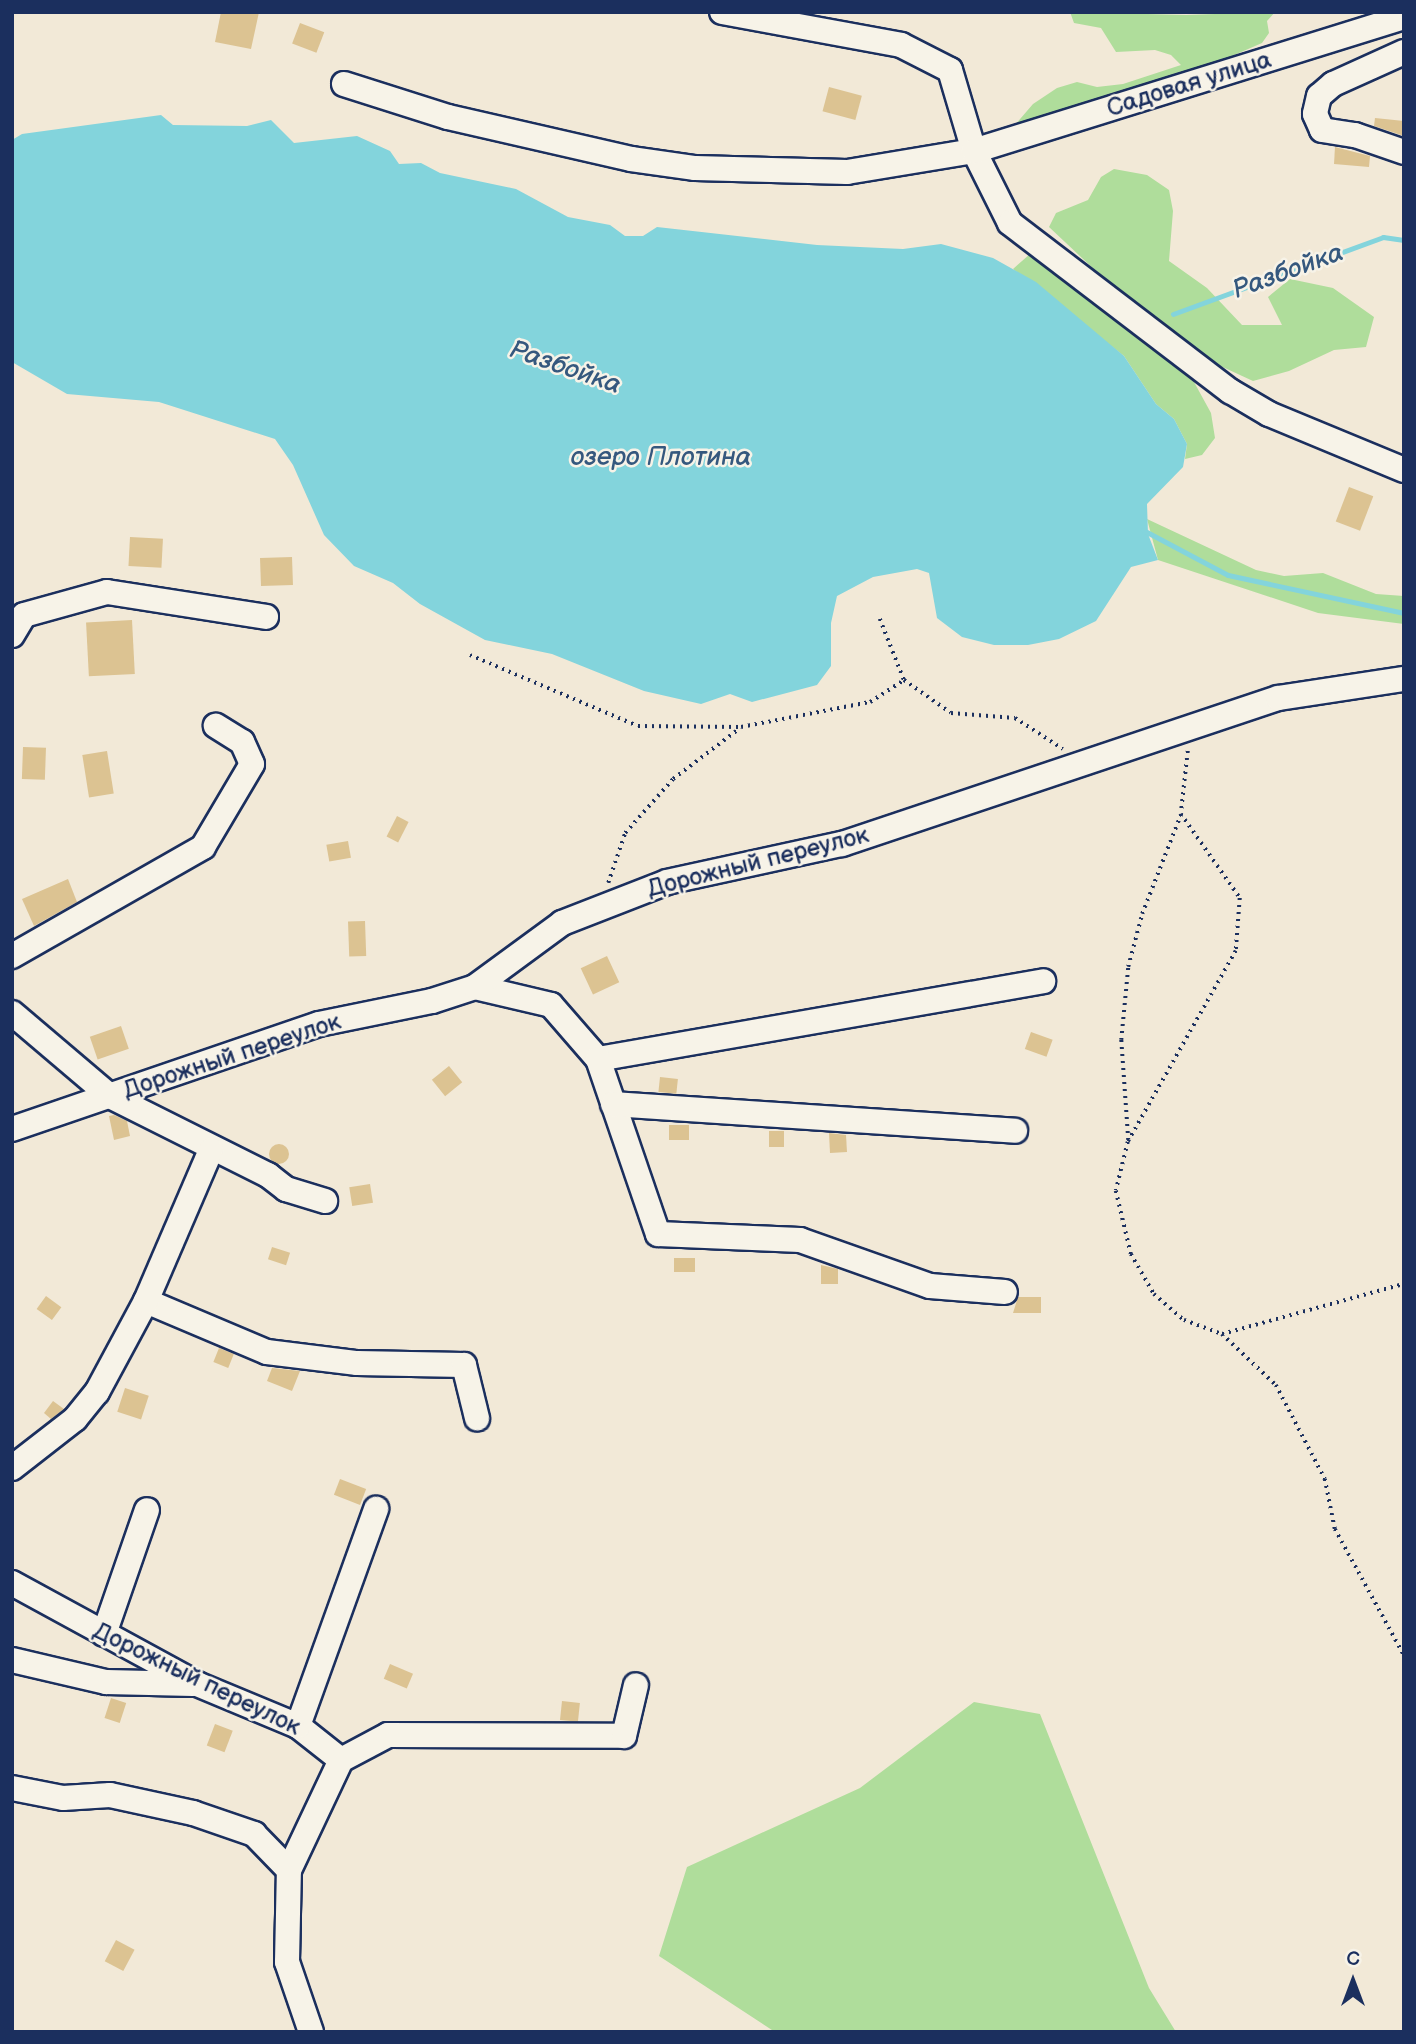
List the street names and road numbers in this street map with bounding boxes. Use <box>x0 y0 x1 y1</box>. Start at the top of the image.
street label: Садовая улица <box>1103 45 1275 123</box>
street label: Дорожный переулок <box>644 821 872 903</box>
street label: Дорожный переулок <box>120 1007 344 1105</box>
street label: Дорожный переулок <box>89 1616 305 1742</box>

